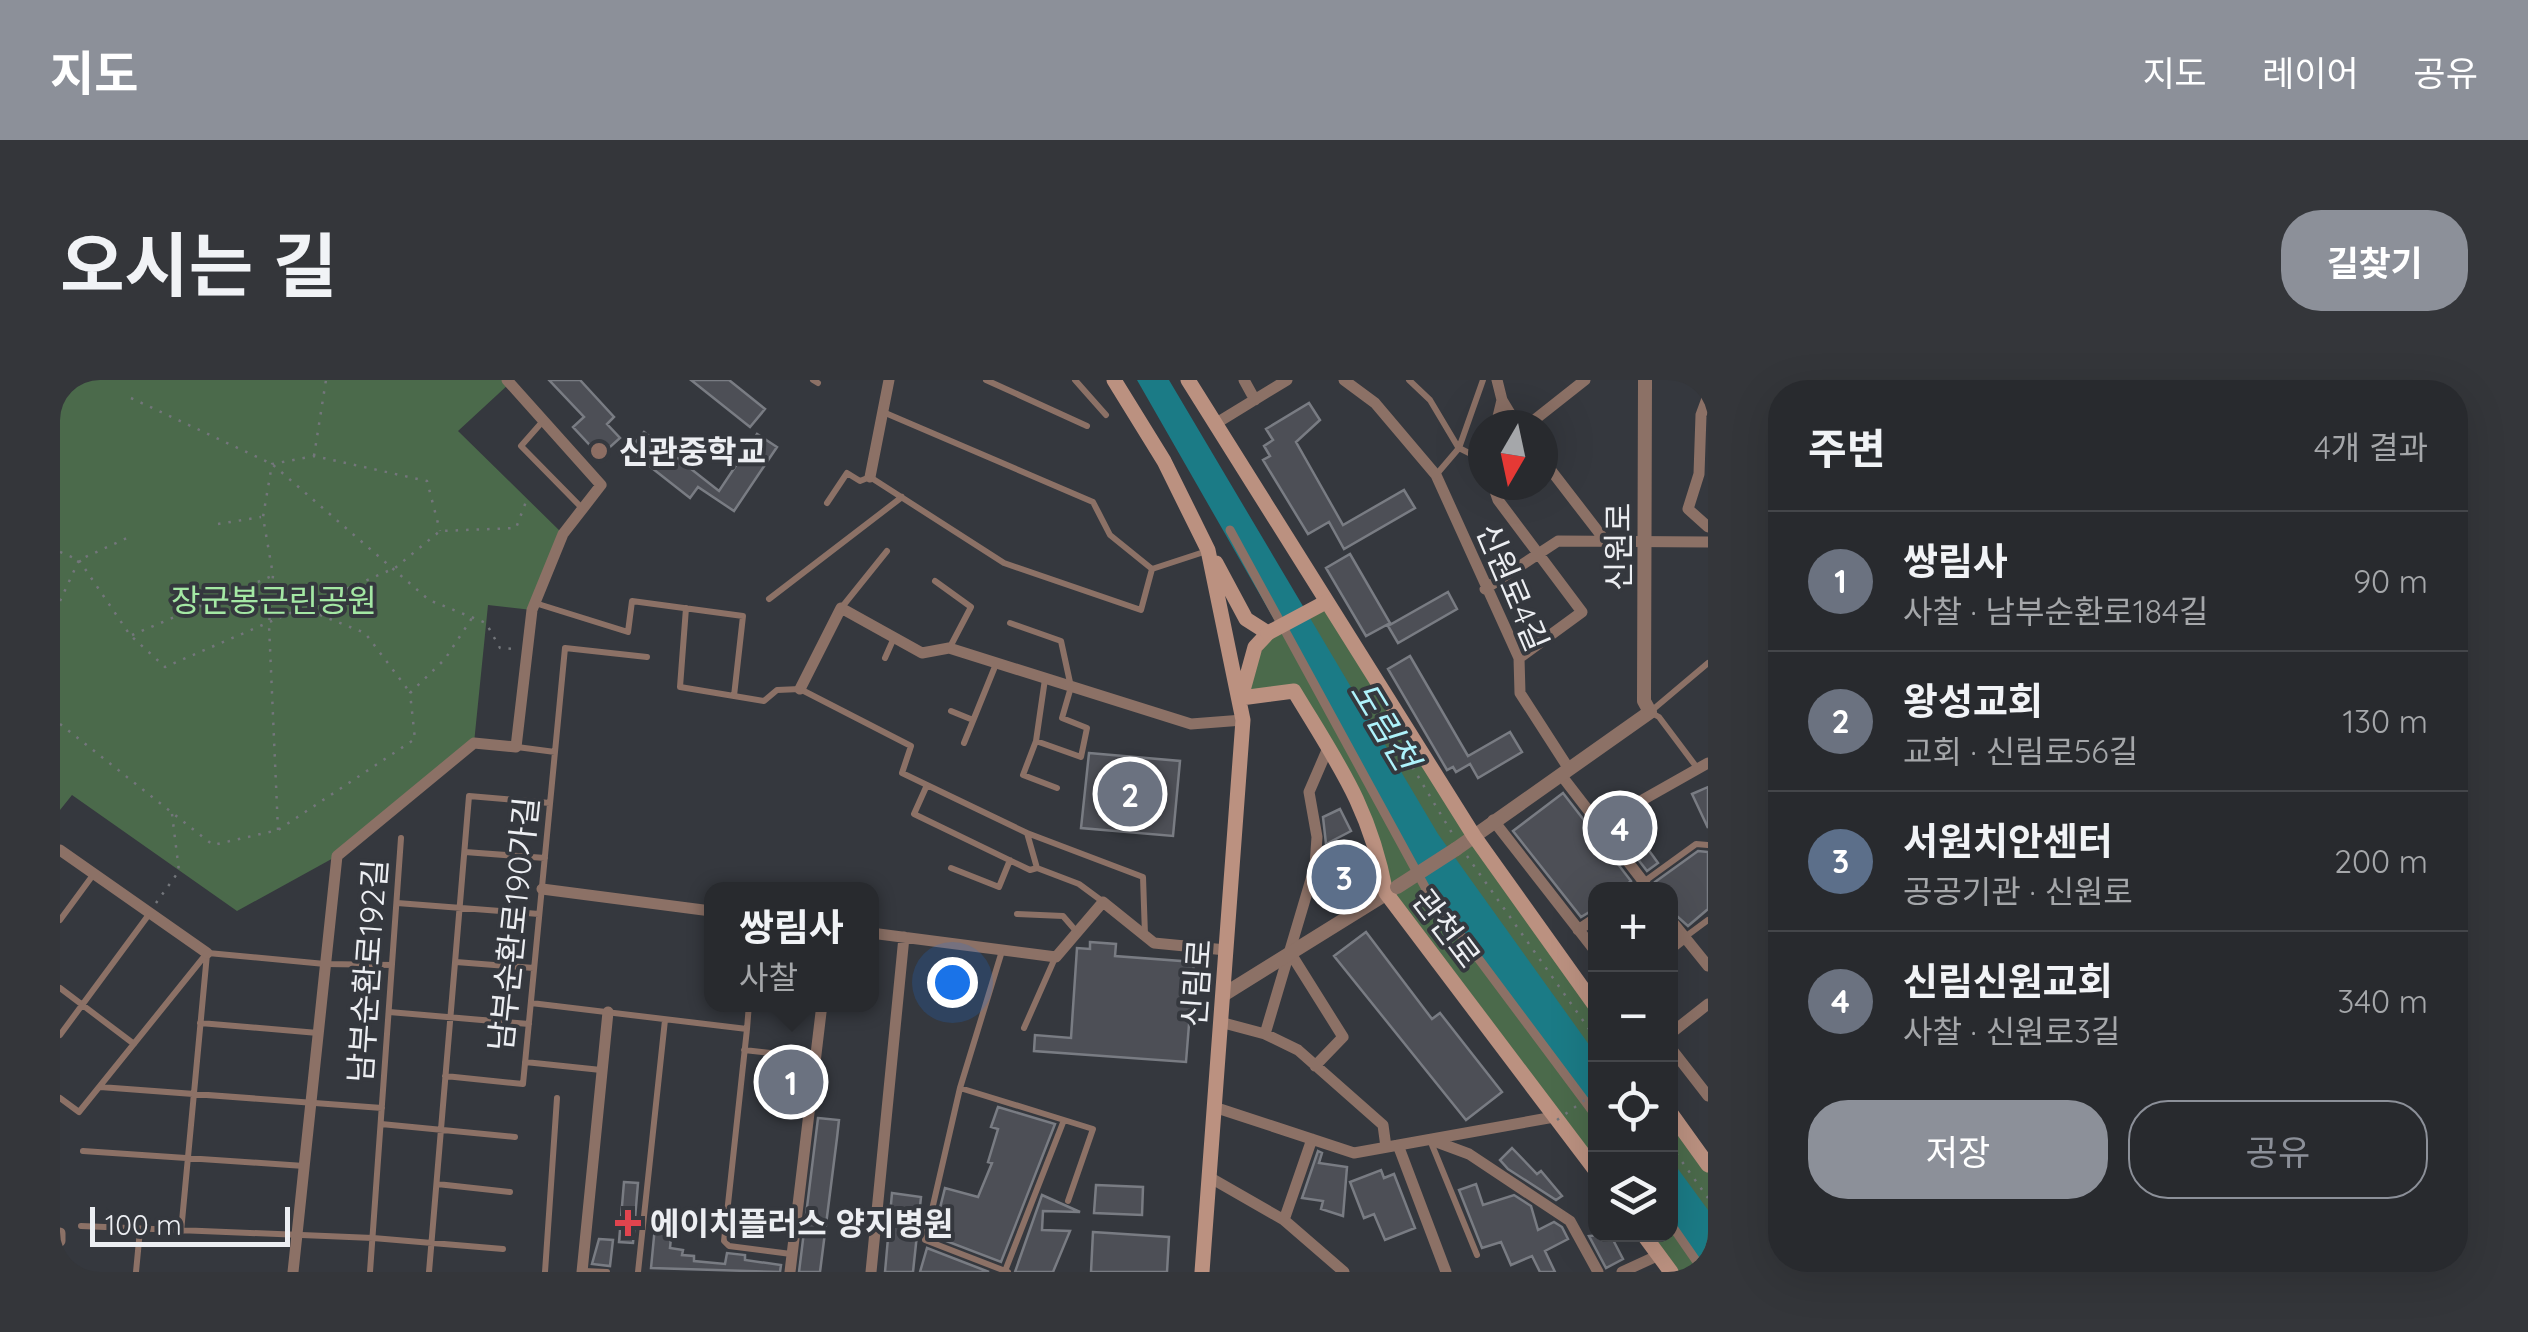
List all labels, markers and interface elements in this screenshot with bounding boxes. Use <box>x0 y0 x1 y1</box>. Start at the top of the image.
text: 지도 <box>50 43 138 103</box>
text: 지도 <box>2143 51 2207 95</box>
text: 레이어 <box>2262 51 2359 95</box>
text: 공유 <box>2414 51 2478 95</box>
button: 길찾기 <box>2281 210 2468 311</box>
text: 오시는 길 <box>60 221 337 309</box>
north arrow <box>1468 410 1558 500</box>
text: 주변 <box>1808 422 1885 475</box>
text: 4개 결과 <box>2314 427 2428 467</box>
place label: 신관중학교 <box>619 431 766 471</box>
marker: 신관중학교 <box>588 440 610 462</box>
street label: 신원로 <box>1598 503 1638 591</box>
street label: 신원로4길 <box>1468 517 1558 657</box>
text: 쌍림사 <box>1903 537 2008 585</box>
text: 1 <box>1834 561 1847 601</box>
text: 90 m <box>2353 561 2428 601</box>
park label: 장군봉근린공원 <box>171 580 377 620</box>
text: 사찰 · 남부순환로184길 <box>1903 591 2208 631</box>
water label: 도림천 <box>1341 672 1431 781</box>
text: 왕성교회 <box>1903 677 2043 725</box>
text: 2 <box>1831 701 1850 741</box>
text: 130 m <box>2342 701 2428 741</box>
text: 교회 · 신림로56길 <box>1903 731 2138 771</box>
pin: 2 <box>1098 756 1162 832</box>
pin: 4 <box>1588 790 1652 866</box>
street label: 남부순환로190가길 <box>480 795 546 1053</box>
text: 서원치안센터 <box>1903 817 2113 865</box>
pin: 3 <box>1312 840 1376 914</box>
text: 3 <box>1832 841 1849 881</box>
text: 200 m <box>2334 841 2428 881</box>
street label: 남부순환로192길 <box>339 858 395 1084</box>
text: 공공기관 · 신원로 <box>1903 871 2133 911</box>
street label: 관천로 <box>1404 881 1490 975</box>
popup <box>704 882 879 1012</box>
map controls <box>1588 882 1678 1242</box>
button: + <box>1588 882 1678 972</box>
text: 쌍림사 <box>739 903 844 951</box>
street label: 신림로 <box>1173 938 1219 1028</box>
text: 사찰 <box>739 957 798 997</box>
your location <box>927 957 978 1008</box>
text: 신림신원교회 <box>1903 957 2113 1005</box>
button: − <box>1588 972 1678 1062</box>
text: 4 <box>1831 981 1850 1021</box>
text: 340 m <box>2337 981 2428 1021</box>
text: 사찰 · 신원로3길 <box>1903 1011 2120 1051</box>
pin: 1 <box>758 1044 824 1120</box>
button: locate <box>1588 1062 1678 1152</box>
button: 저장 <box>1808 1100 2108 1199</box>
button: 공유 <box>2128 1100 2428 1199</box>
button: layers <box>1588 1152 1678 1242</box>
scale bar <box>90 1202 290 1246</box>
place label: 에이치플러스 양지병원 <box>650 1203 953 1243</box>
text: 100 m <box>105 1207 182 1242</box>
marker: 에이치플러스 양지병원 <box>615 1210 641 1236</box>

